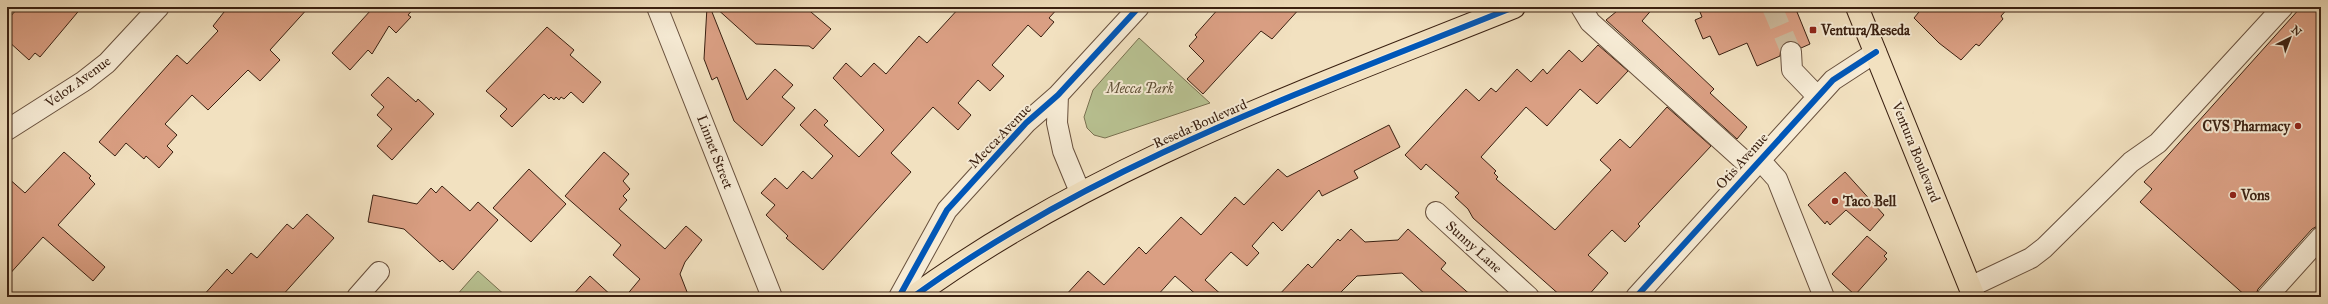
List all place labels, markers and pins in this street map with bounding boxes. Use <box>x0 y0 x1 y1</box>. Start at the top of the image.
place label: Ventura/Reseda <box>1820 22 1911 39</box>
marker: Ventura/Reseda <box>1808 25 1818 35</box>
place label: CVS Pharmacy <box>2203 118 2291 136</box>
marker: CVS Pharmacy <box>2293 121 2303 131</box>
place label: Vons <box>2240 187 2270 204</box>
marker: Vons <box>2228 190 2238 200</box>
place label: Taco Bell <box>1842 193 1898 210</box>
marker: Taco Bell <box>1830 196 1840 206</box>

